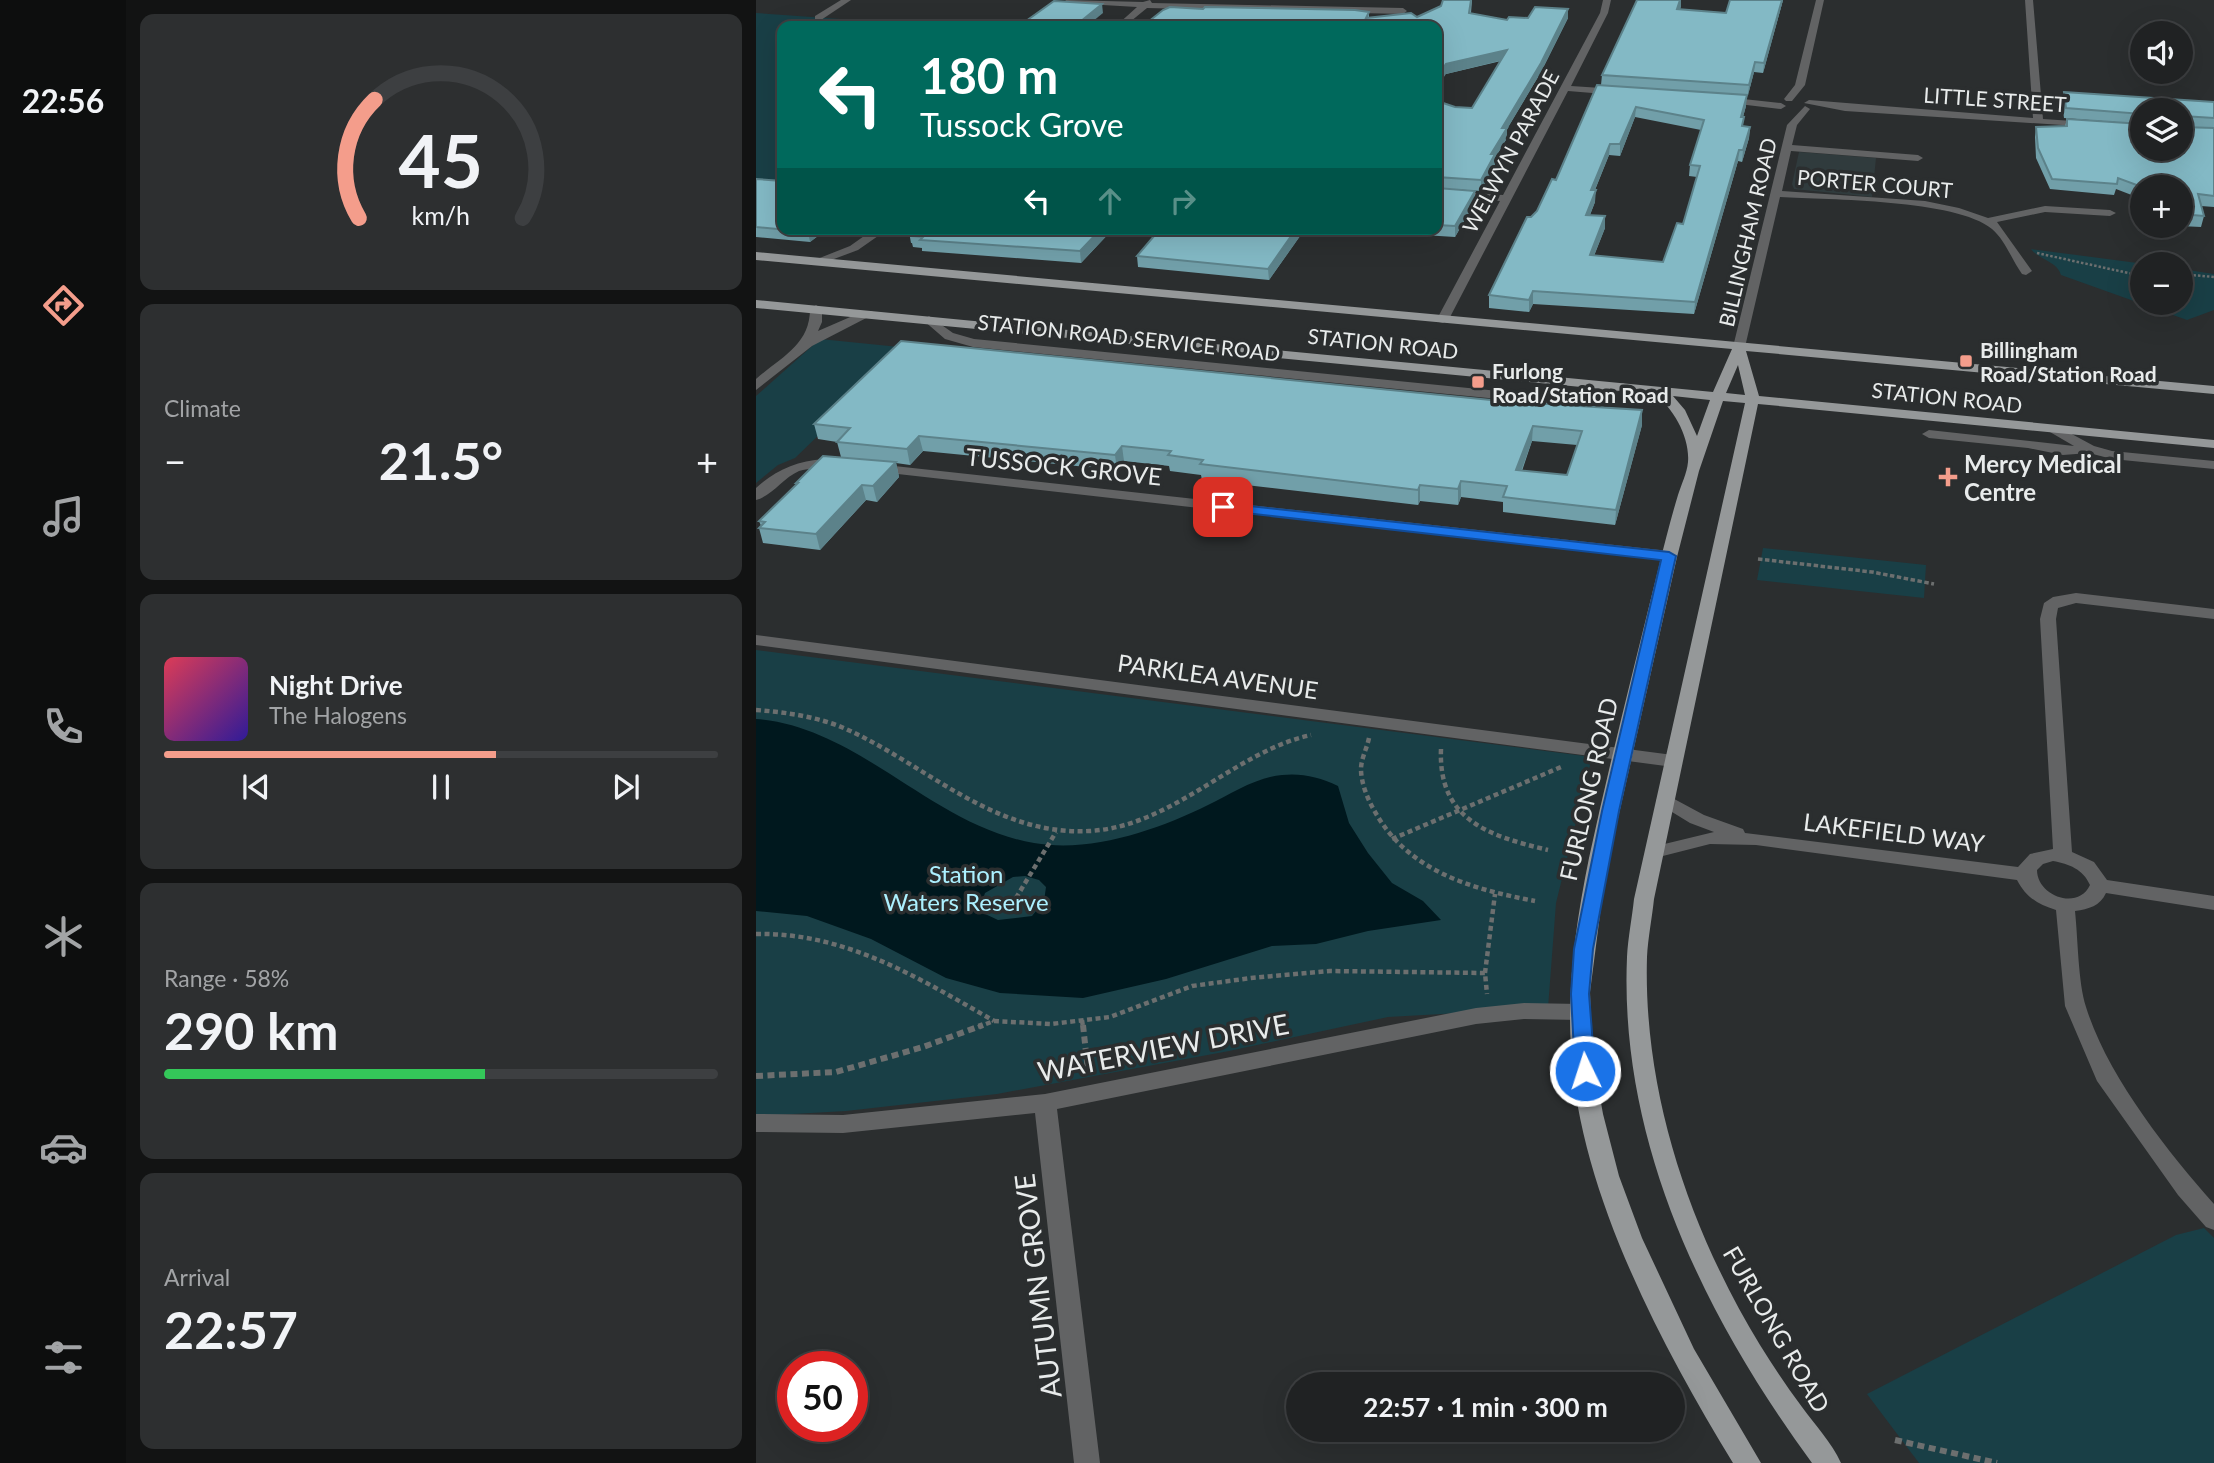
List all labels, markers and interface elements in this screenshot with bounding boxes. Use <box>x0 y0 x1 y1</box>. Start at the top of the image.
map controls <box>2130 21 2193 315</box>
button: sound <box>2130 21 2193 84</box>
text: 180 m <box>920 46 1058 104</box>
icon: left <box>805 49 896 140</box>
street label: WELWYN PARADE <box>1457 65 1563 237</box>
text: 22:56 <box>22 81 104 120</box>
street label: LITTLE STREET <box>1923 82 2068 117</box>
button: layers <box>2130 98 2193 161</box>
text: Tussock Grove <box>920 105 1124 144</box>
text: 45 <box>399 116 483 204</box>
street label: BILLINGHAM ROAD <box>1713 135 1781 329</box>
street label: PORTER COURT <box>1796 164 1954 202</box>
button: + <box>2130 175 2193 238</box>
icon: left <box>1018 182 1056 220</box>
icon: ahead <box>1091 182 1129 220</box>
icon: right <box>1164 182 1202 220</box>
text: km/h <box>412 200 470 230</box>
button: − <box>2130 252 2193 315</box>
icon: directions <box>39 281 88 330</box>
street label: STATION ROAD SERVICE ROAD <box>976 309 1282 365</box>
street label: STATION ROAD <box>1307 323 1459 363</box>
place label: Billingham Road/Station Road <box>1980 337 2157 386</box>
marker: Billingham Road/Station Road <box>1958 353 1974 369</box>
place label: Furlong Road/Station Road <box>1492 358 1669 407</box>
marker: Furlong Road/Station Road <box>1470 374 1486 390</box>
street label: STATION ROAD <box>1871 377 2023 417</box>
text: Climate <box>164 394 241 422</box>
text: 21.5° <box>379 429 503 491</box>
text: − <box>164 438 186 484</box>
text: + <box>696 438 718 484</box>
street label: TUSSOCK GROVE <box>965 441 1163 491</box>
place label: Mercy Medical Centre <box>1964 449 2122 506</box>
marker: Mercy Medical Centre <box>1938 467 1958 487</box>
pin <box>1193 477 1253 537</box>
icon: arrive <box>1204 488 1242 526</box>
icon: music <box>39 492 88 541</box>
street label: PARKLEA AVENUE <box>1116 648 1320 704</box>
text: Night Drive <box>269 669 403 701</box>
street label: FURLONG ROAD <box>1553 695 1623 883</box>
text: The Halogens <box>269 701 407 729</box>
icon: phone <box>39 702 88 751</box>
icon: previous <box>237 768 275 806</box>
icon: pause <box>422 768 460 806</box>
icon: next <box>607 768 645 806</box>
street label: LAKEFIELD WAY <box>1802 807 1986 857</box>
park label: Station Waters Reserve <box>883 859 1049 916</box>
icon: climate <box>39 912 88 961</box>
text: Range · 58% <box>164 964 289 992</box>
text: 290 km <box>164 999 338 1061</box>
street label: WATERVIEW DRIVE <box>1035 1006 1291 1088</box>
position arrow <box>1548 1034 1622 1108</box>
icon: car <box>39 1123 88 1172</box>
street label: AUTUMN GROVE <box>1006 1172 1068 1400</box>
street label: FURLONG ROAD <box>1718 1241 1836 1417</box>
text: Arrival <box>164 1263 230 1291</box>
text: 22:57 <box>164 1298 298 1360</box>
icon: filters <box>39 1333 88 1382</box>
speed limit sign: 50 <box>777 1351 868 1442</box>
text: 22:57 · 1 min · 300 m <box>1363 1391 1608 1423</box>

